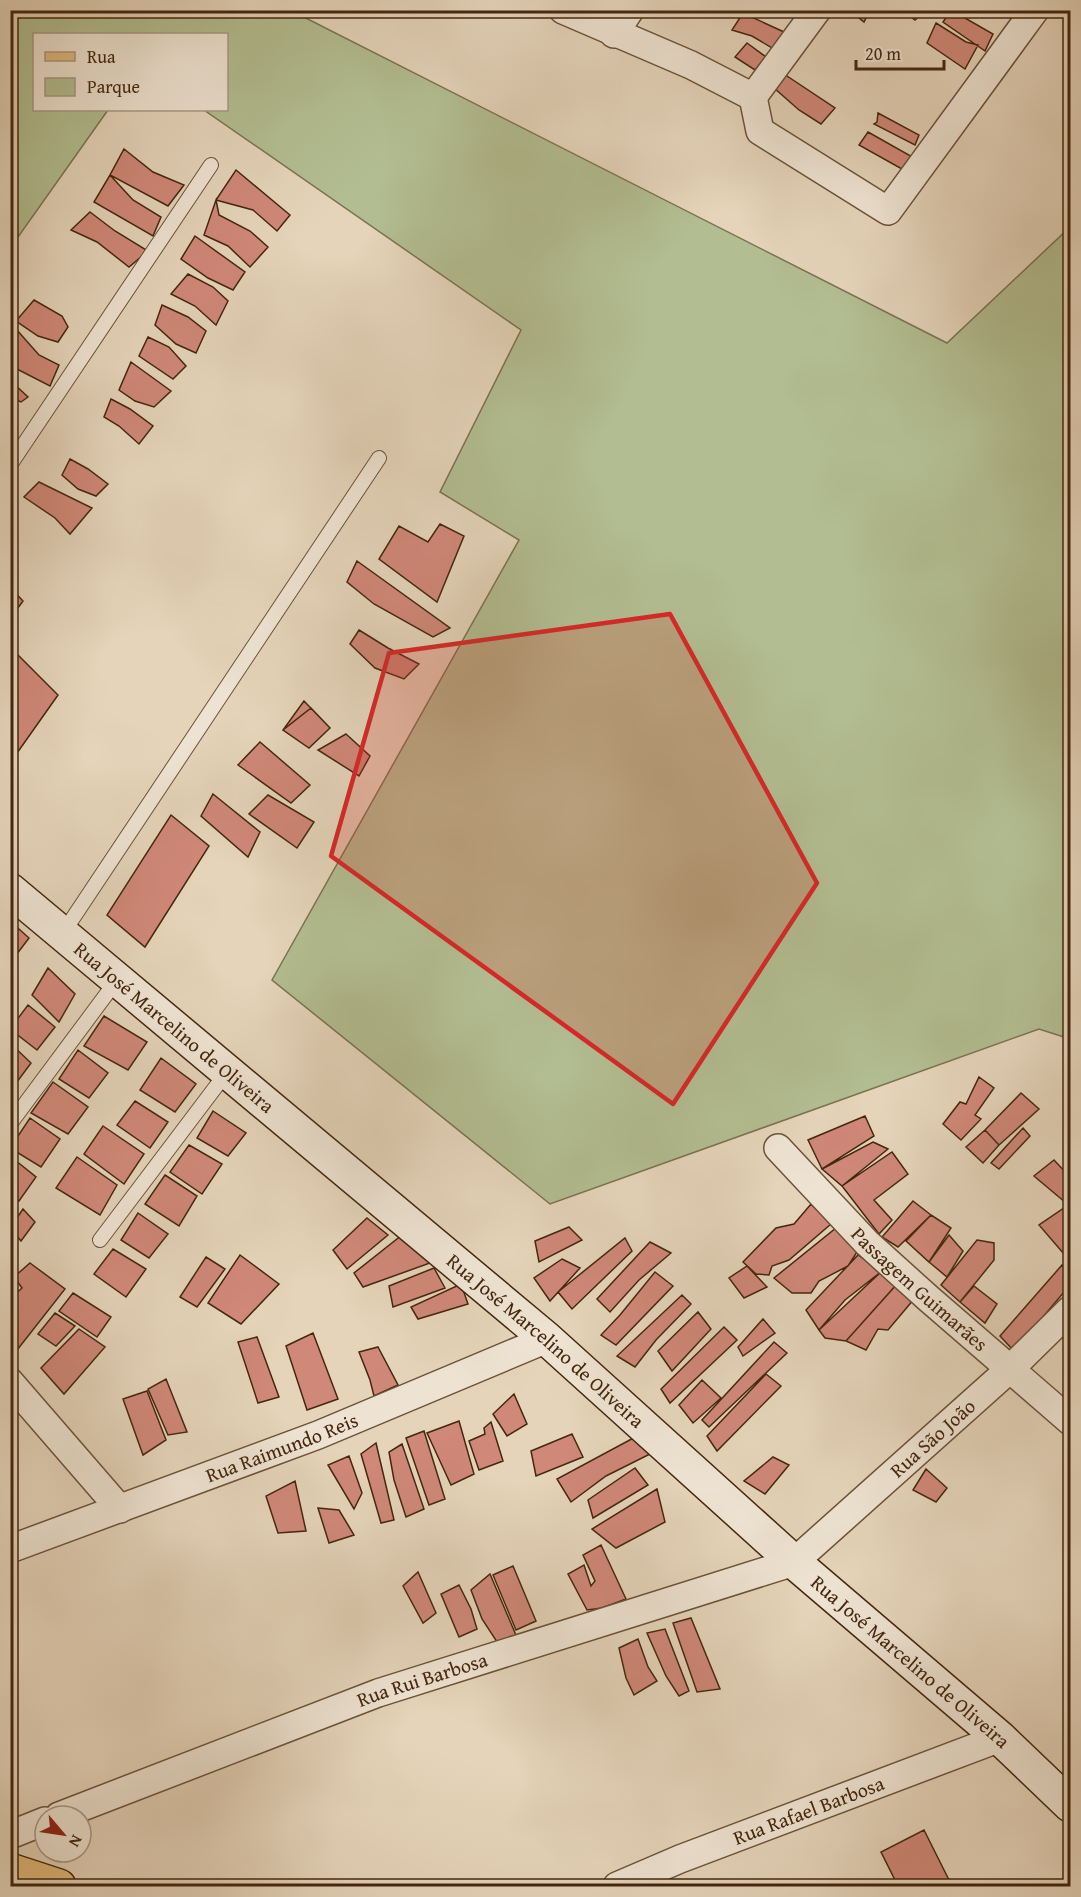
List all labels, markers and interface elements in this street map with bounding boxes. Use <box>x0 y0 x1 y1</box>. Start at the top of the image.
legend <box>33 33 228 111</box>
scale bar <box>856 33 944 71</box>
text: 20 m <box>865 40 901 67</box>
text: Rua <box>87 43 116 70</box>
text: Parque <box>87 73 140 100</box>
street label: Rua José Marcelino de Oliveira <box>68 934 281 1120</box>
street label: Passagem Guimarães <box>845 1220 995 1358</box>
street label: Rua José Marcelino de Oliveira <box>441 1246 652 1435</box>
street label: Rua São João <box>883 1391 982 1484</box>
street label: Rua Raimundo Reis <box>201 1405 362 1489</box>
street label: Rua José Marcelino de Oliveira <box>805 1568 1017 1755</box>
street label: Rua Rui Barbosa <box>352 1644 491 1714</box>
street label: Rua Rafael Barbosa <box>729 1768 889 1852</box>
north arrow <box>33 1804 93 1864</box>
text: N <box>63 1831 89 1852</box>

